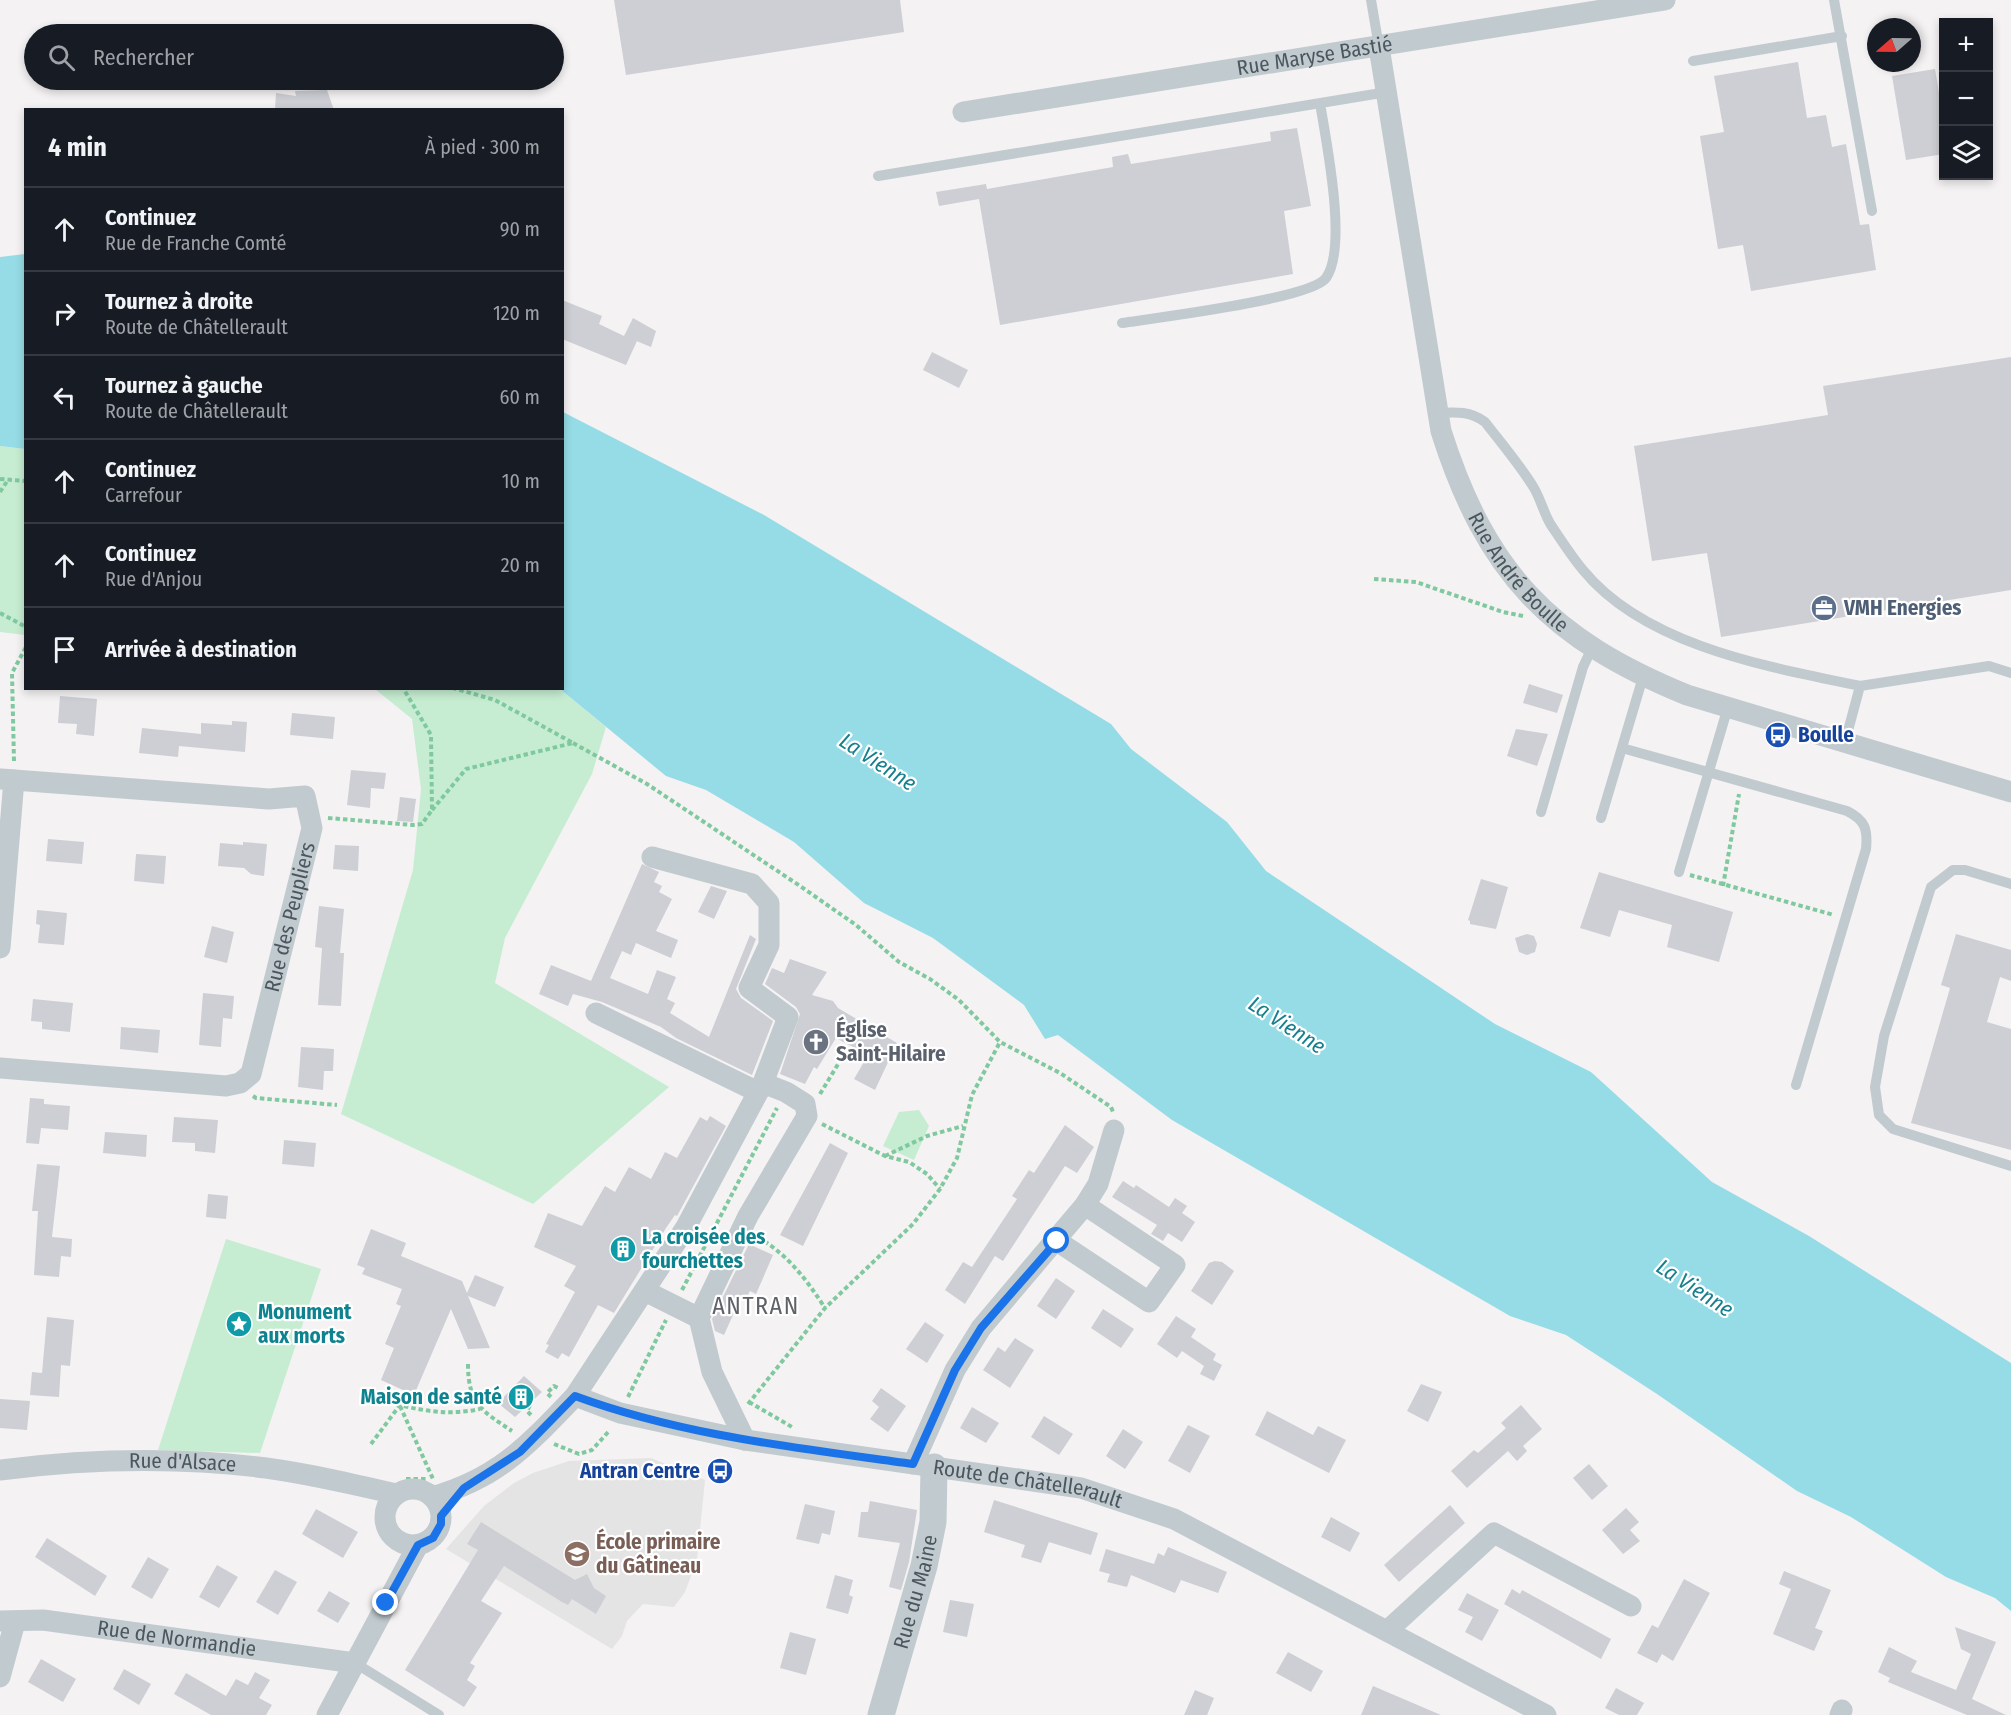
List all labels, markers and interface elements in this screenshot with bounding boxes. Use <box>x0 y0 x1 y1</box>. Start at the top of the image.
north arrow <box>1867 18 1921 72</box>
map controls <box>1939 18 1993 180</box>
button: + <box>1939 18 1993 72</box>
search box <box>24 24 564 90</box>
street label: Rue Maryse Bastié <box>1235 31 1394 81</box>
icon: search <box>45 41 78 74</box>
text: Rechercher <box>93 44 194 71</box>
button: − <box>1939 72 1993 126</box>
button: layers <box>1939 126 1993 180</box>
text: 4 min <box>48 132 107 163</box>
text: À pied · 300 m <box>425 135 540 159</box>
text: Continuez <box>105 204 196 231</box>
icon: ahead <box>48 213 81 246</box>
text: 90 m <box>500 217 540 241</box>
text: Rue de Franche Comté <box>105 231 286 255</box>
text: Tournez à droite <box>105 288 253 315</box>
icon: right <box>48 297 81 330</box>
text: 120 m <box>493 301 540 325</box>
text: Route de Châtellerault <box>105 315 288 339</box>
text: Tournez à gauche <box>105 372 263 399</box>
icon: left <box>48 381 81 414</box>
text: 60 m <box>500 385 540 409</box>
text: Route de Châtellerault <box>105 399 288 423</box>
text: Continuez <box>105 456 196 483</box>
icon: ahead <box>48 465 81 498</box>
text: 10 m <box>502 469 540 493</box>
text: Carrefour <box>105 483 182 507</box>
street label: Rue André Boulle <box>1462 508 1574 638</box>
text: Continuez <box>105 540 196 567</box>
icon: ahead <box>48 549 81 582</box>
text: 20 m <box>501 553 540 577</box>
text: Rue d'Anjou <box>105 567 202 591</box>
office icon: VMH Energies <box>1809 593 1839 623</box>
place label: VMH Energies <box>1843 595 1962 621</box>
icon: arrive <box>48 633 81 666</box>
text: Arrivée à destination <box>105 636 297 663</box>
bus stop icon: Boulle <box>1763 720 1793 750</box>
place label: Boulle <box>1798 722 1854 748</box>
water label: La Vienne <box>835 727 921 797</box>
street label: Rue des Peupliers <box>259 839 321 995</box>
water label: La Vienne <box>1244 990 1330 1060</box>
place label: Église Saint-Hilaire <box>836 1016 946 1067</box>
church icon: Église Saint-Hilaire <box>801 1027 831 1057</box>
place label: La croisée des fourchettes <box>642 1224 766 1274</box>
route start <box>1043 1227 1069 1253</box>
building icon: La croisée des fourchettes <box>608 1234 638 1264</box>
water label: La Vienne <box>1652 1253 1738 1323</box>
district label: ANTRAN <box>712 1292 800 1320</box>
place label: Monument aux morts <box>258 1299 352 1349</box>
place icon: Monument aux morts <box>224 1309 254 1339</box>
building icon: Maison de santé <box>506 1382 536 1412</box>
place label: Maison de santé <box>361 1384 502 1410</box>
street label: Rue d'Alsace <box>129 1448 237 1478</box>
street label: Route de Châtellerault <box>931 1454 1126 1514</box>
bus stop icon: Antran Centre <box>705 1456 735 1486</box>
place label: Antran Centre <box>579 1458 700 1484</box>
place label: École primaire du Gâtineau <box>596 1528 721 1579</box>
street label: Rue du Maine <box>888 1533 943 1652</box>
school or university icon: École primaire du Gâtineau <box>562 1539 592 1569</box>
route end <box>372 1589 398 1615</box>
street label: Rue de Normandie <box>96 1615 258 1662</box>

